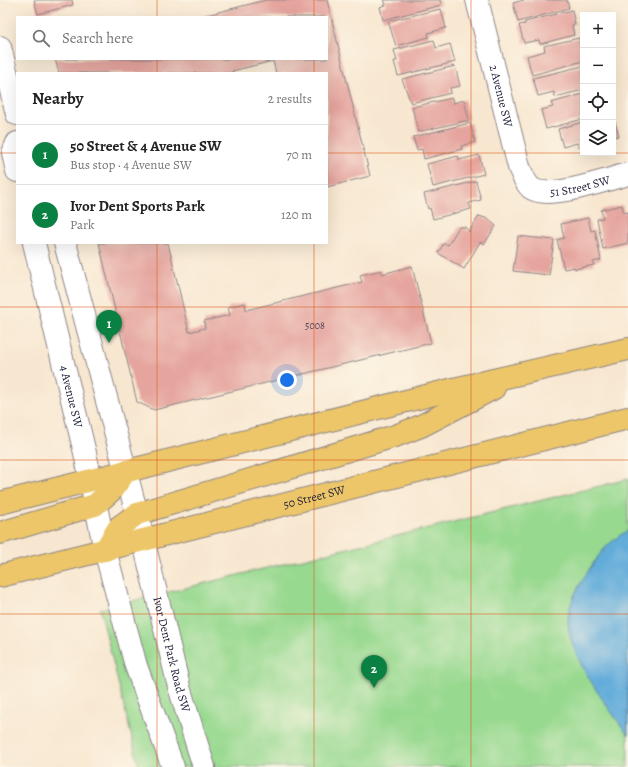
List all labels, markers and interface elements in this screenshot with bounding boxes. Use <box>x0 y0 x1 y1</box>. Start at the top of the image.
map controls <box>580 12 616 156</box>
button: + <box>580 12 616 48</box>
search box <box>16 16 328 60</box>
icon: search <box>30 27 52 49</box>
text: Search here <box>62 28 133 48</box>
button: − <box>580 48 616 84</box>
street label: 2 Avenue SW <box>486 63 517 130</box>
button: locate <box>580 84 616 120</box>
text: Nearby <box>32 87 83 110</box>
text: 2 results <box>268 90 312 107</box>
button: layers <box>580 120 616 156</box>
text: 50 Street & 4 Avenue SW <box>70 136 222 156</box>
text: 1 <box>43 146 47 163</box>
text: 70 m <box>286 146 312 163</box>
text: Bus stop · 4 Avenue SW <box>70 156 192 173</box>
street label: 51 Street SW <box>549 171 613 200</box>
text: Ivor Dent Sports Park <box>70 196 205 216</box>
text: 2 <box>42 206 48 223</box>
text: 120 m <box>281 206 312 223</box>
text: Park <box>70 216 94 233</box>
pin: 1 <box>96 310 122 343</box>
house number: 5008 <box>305 319 325 332</box>
street label: 4 Avenue SW <box>56 364 87 430</box>
your location <box>277 370 297 390</box>
street label: 50 Street SW <box>281 481 348 512</box>
street label: Ivor Dent Park Road SW <box>149 595 195 715</box>
pin: 2 <box>361 655 387 688</box>

